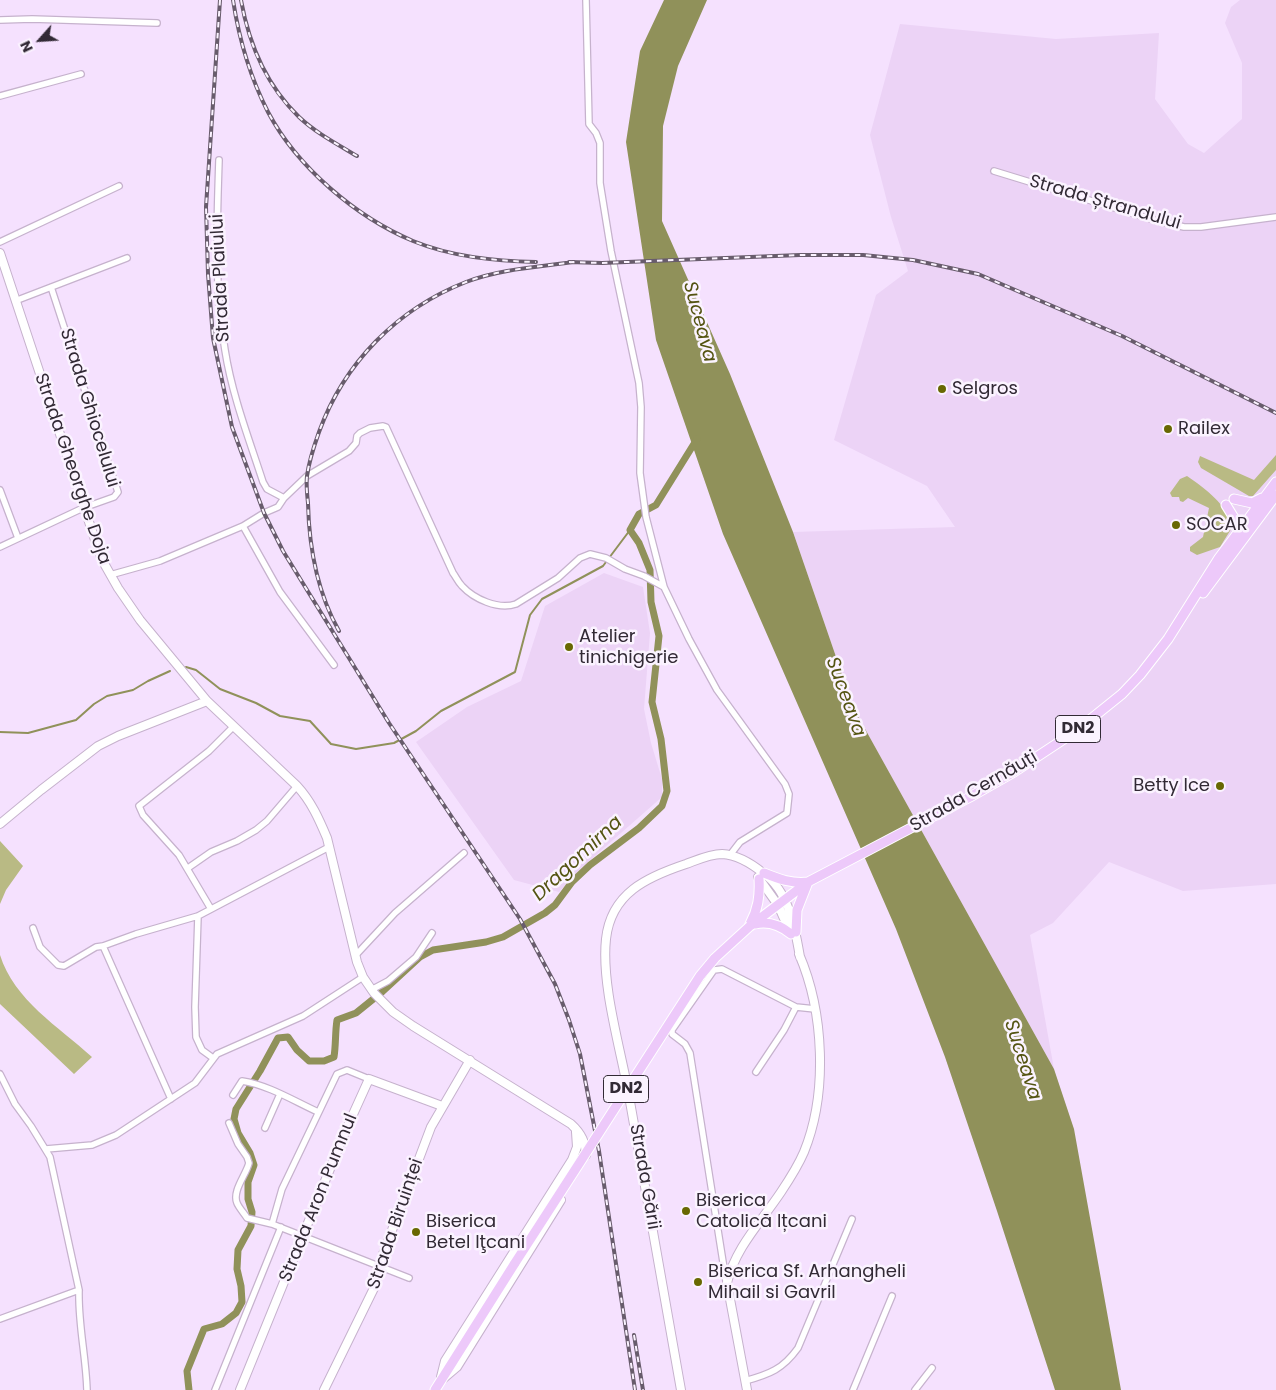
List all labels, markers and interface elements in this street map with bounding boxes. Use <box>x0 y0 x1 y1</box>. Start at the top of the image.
north arrow <box>15 15 65 65</box>
text: N <box>15 37 38 56</box>
street label: Strada Ștrandului <box>1027 171 1183 235</box>
street label: Strada Plaiului <box>207 213 235 343</box>
water label: Suceava <box>677 279 721 365</box>
street label: Strada Ghiocelului <box>55 326 123 490</box>
street label: Strada Gheorghe Doja <box>29 371 115 567</box>
place label: Selgros <box>952 378 1018 400</box>
marker: Selgros <box>936 383 948 395</box>
place label: Railex <box>1178 418 1230 440</box>
marker: Railex <box>1162 423 1174 435</box>
place label: SOCAR <box>1186 514 1248 536</box>
marker: SOCAR <box>1170 519 1182 531</box>
place label: Atelier tinichigerie <box>579 626 678 669</box>
marker: Atelier tinichigerie <box>563 641 575 653</box>
water label: Suceava <box>820 654 870 740</box>
road number: DN2 <box>1056 716 1100 742</box>
street label: Strada Cernăuți <box>907 747 1041 837</box>
place label: Betty Ice <box>1133 775 1210 797</box>
marker: Betty Ice <box>1214 780 1226 792</box>
water label: Dragomirna <box>528 812 628 906</box>
water label: Suceava <box>998 1017 1046 1103</box>
road number: DN2 <box>604 1076 648 1102</box>
street label: Strada Aron Pumnul <box>275 1111 363 1285</box>
street label: Strada Gării <box>624 1122 664 1232</box>
street label: Strada Biruinței <box>363 1156 429 1292</box>
place label: Biserica Catolică Ițcani <box>696 1190 827 1232</box>
marker: Biserica Catolică Ițcani <box>680 1205 692 1217</box>
place label: Biserica Betel Iţcani <box>426 1211 525 1254</box>
marker: Biserica Betel Iţcani <box>410 1226 422 1238</box>
place label: Biserica Sf. Arhangheli Mihail si Gavril <box>708 1261 906 1304</box>
marker: Biserica Sf. Arhangheli Mihail si Gavril <box>692 1276 704 1288</box>

